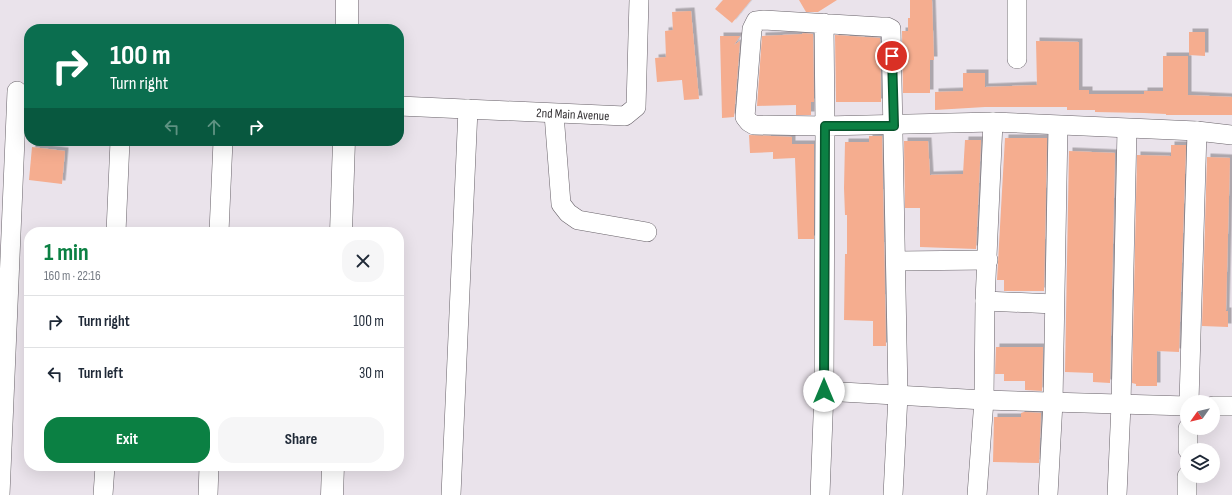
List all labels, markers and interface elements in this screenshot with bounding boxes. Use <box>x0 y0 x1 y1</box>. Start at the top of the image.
text: 100 m <box>110 39 171 72</box>
pin <box>875 39 909 73</box>
icon: right <box>44 40 96 92</box>
icon: arrive <box>881 45 903 67</box>
text: Turn right <box>110 73 168 94</box>
street label: 2nd Main Avenue <box>536 105 610 124</box>
icon: left <box>161 116 183 138</box>
icon: ahead <box>203 116 225 138</box>
icon: right <box>245 116 267 138</box>
text: 1 min <box>44 238 89 267</box>
button: close <box>342 240 384 282</box>
text: 160 m · 22:16 <box>44 268 101 284</box>
icon: right <box>44 311 66 333</box>
text: Turn right <box>78 312 130 331</box>
text: 100 m <box>353 312 384 331</box>
icon: left <box>44 363 66 385</box>
text: Turn left <box>78 364 123 383</box>
text: 30 m <box>359 364 384 383</box>
position arrow <box>803 370 845 412</box>
north arrow <box>1180 395 1220 435</box>
map controls <box>1180 395 1220 483</box>
button: Exit <box>44 417 210 463</box>
button: Share <box>218 417 384 463</box>
button: layers <box>1180 443 1220 483</box>

